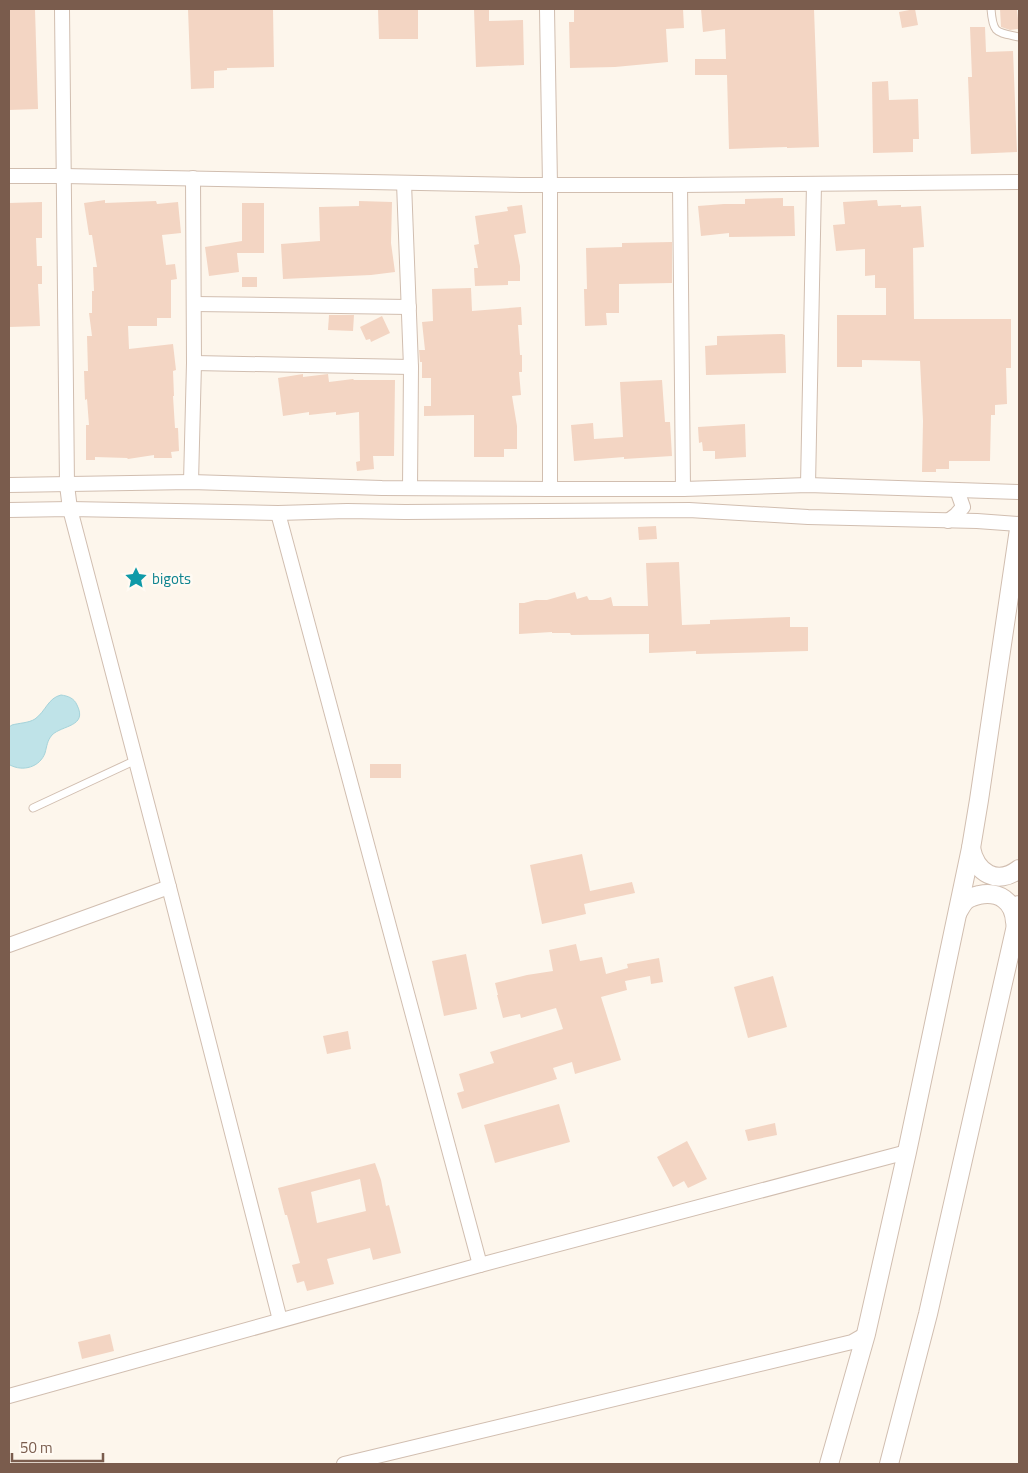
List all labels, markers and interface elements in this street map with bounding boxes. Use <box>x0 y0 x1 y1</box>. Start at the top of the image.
place icon: bigots <box>123 565 149 591</box>
place label: bigots <box>152 567 191 590</box>
scale bar <box>12 1430 104 1462</box>
text: 50 m <box>20 1436 53 1459</box>

